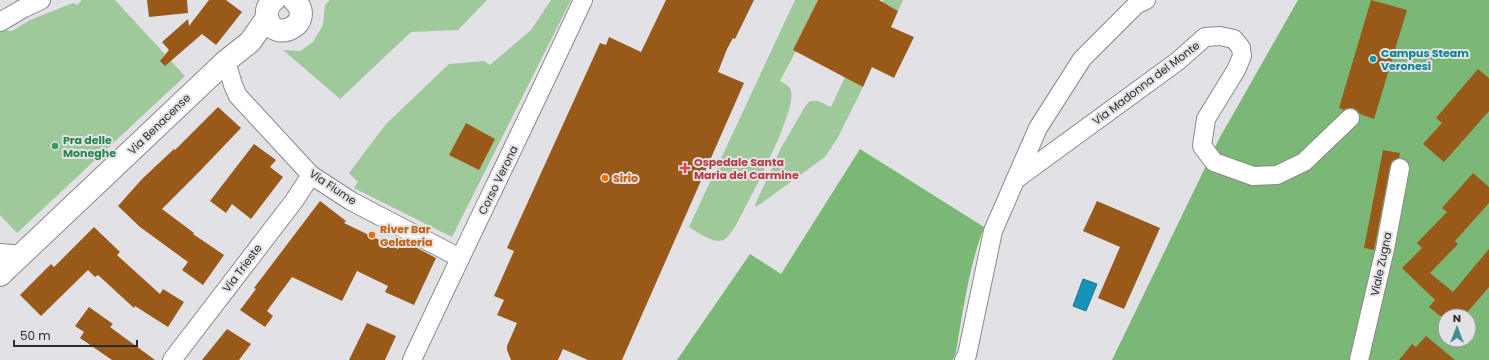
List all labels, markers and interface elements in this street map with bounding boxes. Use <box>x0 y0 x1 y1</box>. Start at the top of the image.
street label: Via Madonna del Monte <box>1089 37 1203 129</box>
place label: Campus Steam Veronesi <box>1381 45 1469 74</box>
marker: Campus Steam Veronesi <box>1368 54 1378 64</box>
street label: Via Benacense <box>124 90 194 158</box>
place label: Pra delle Moneghe <box>63 132 116 161</box>
marker: Pra delle Moneghe <box>50 141 60 151</box>
street label: Corso Verona <box>474 143 522 217</box>
place label: Ospedale Santa Maria del Carmine <box>694 154 799 183</box>
marker: Ospedale Santa Maria del Carmine <box>679 162 691 174</box>
street label: Via Fiume <box>306 165 360 209</box>
place label: Sirio <box>613 170 638 186</box>
marker: Sirio <box>600 173 610 183</box>
place label: River Bar Gelateria <box>380 221 433 250</box>
marker: River Bar Gelateria <box>367 230 377 240</box>
street label: Viale Zugna <box>1366 231 1396 297</box>
street label: Via Trieste <box>219 240 266 295</box>
north arrow <box>1437 308 1477 348</box>
text: N <box>1453 310 1461 326</box>
scale bar <box>14 322 137 348</box>
text: 50 m <box>20 327 51 344</box>

